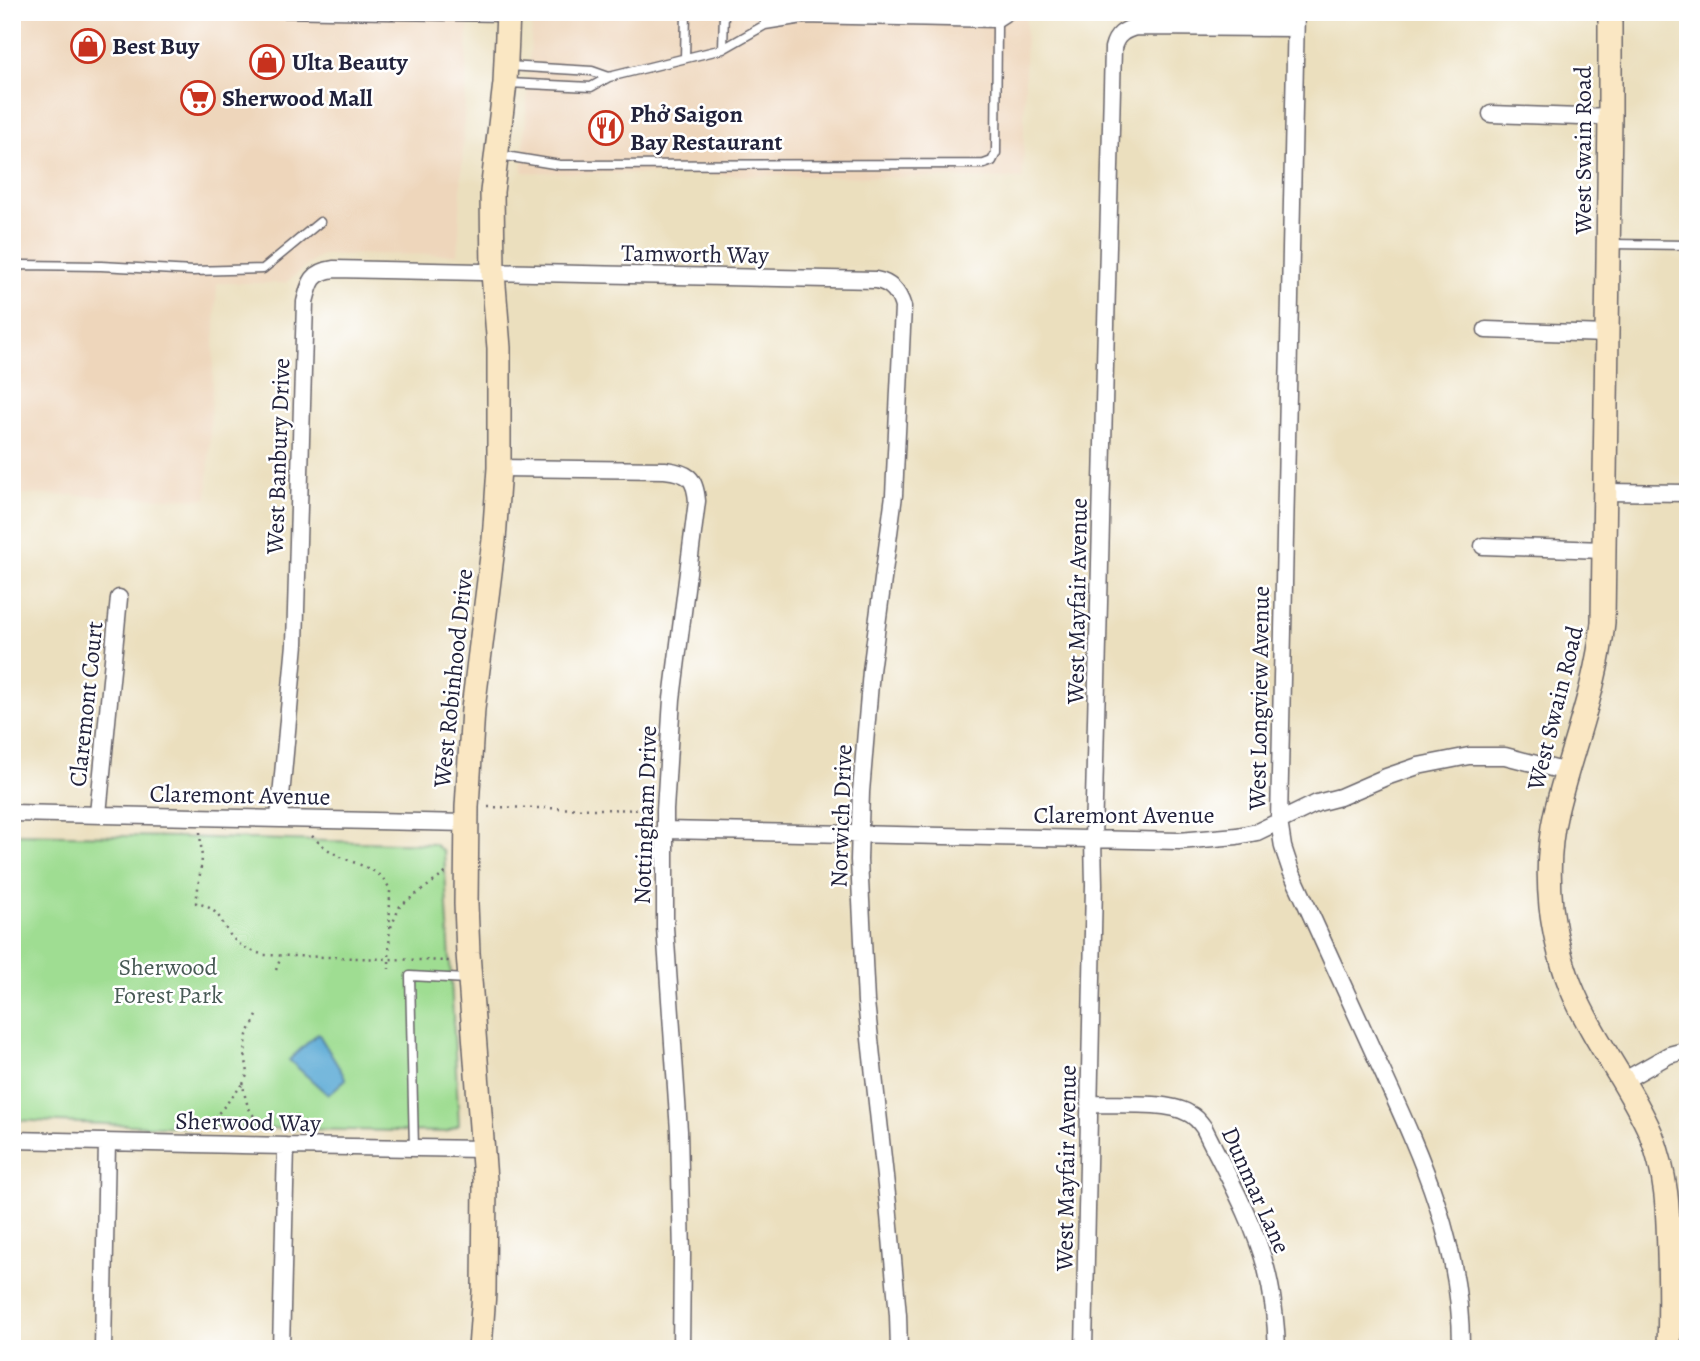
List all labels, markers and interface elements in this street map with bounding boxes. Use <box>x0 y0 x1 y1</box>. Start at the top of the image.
shop icon: Best Buy <box>69 27 107 65</box>
place label: Best Buy <box>112 30 200 62</box>
shop icon: Ulta Beauty <box>248 43 286 81</box>
place label: Ulta Beauty <box>292 46 408 78</box>
street label: West Swain Road <box>1567 66 1599 235</box>
supermarket icon: Sherwood Mall <box>179 79 217 117</box>
place label: Sherwood Mall <box>222 82 373 114</box>
place label: Phở Saigon Bay Restaurant <box>630 98 783 158</box>
restaurant icon: Phở Saigon Bay Restaurant <box>587 109 625 147</box>
street label: Tamworth Way <box>621 237 769 271</box>
street label: West Banbury Drive <box>259 357 297 556</box>
street label: West Mayfair Avenue <box>1059 498 1095 705</box>
street label: West Robinhood Drive <box>425 567 480 790</box>
street label: West Longview Avenue <box>1241 586 1277 811</box>
street label: Claremont Court <box>61 620 111 788</box>
street label: West Swain Road <box>1519 622 1591 794</box>
street label: Nottingham Drive <box>626 725 664 905</box>
street label: Norwich Drive <box>823 744 859 888</box>
street label: Claremont Avenue <box>149 777 331 813</box>
street label: Claremont Avenue <box>1034 799 1214 831</box>
park label: Sherwood Forest Park <box>113 951 223 1011</box>
street label: West Mayfair Avenue <box>1048 1065 1084 1272</box>
street label: Sherwood Way <box>175 1105 321 1139</box>
street label: Dunmar Lane <box>1214 1122 1298 1258</box>

